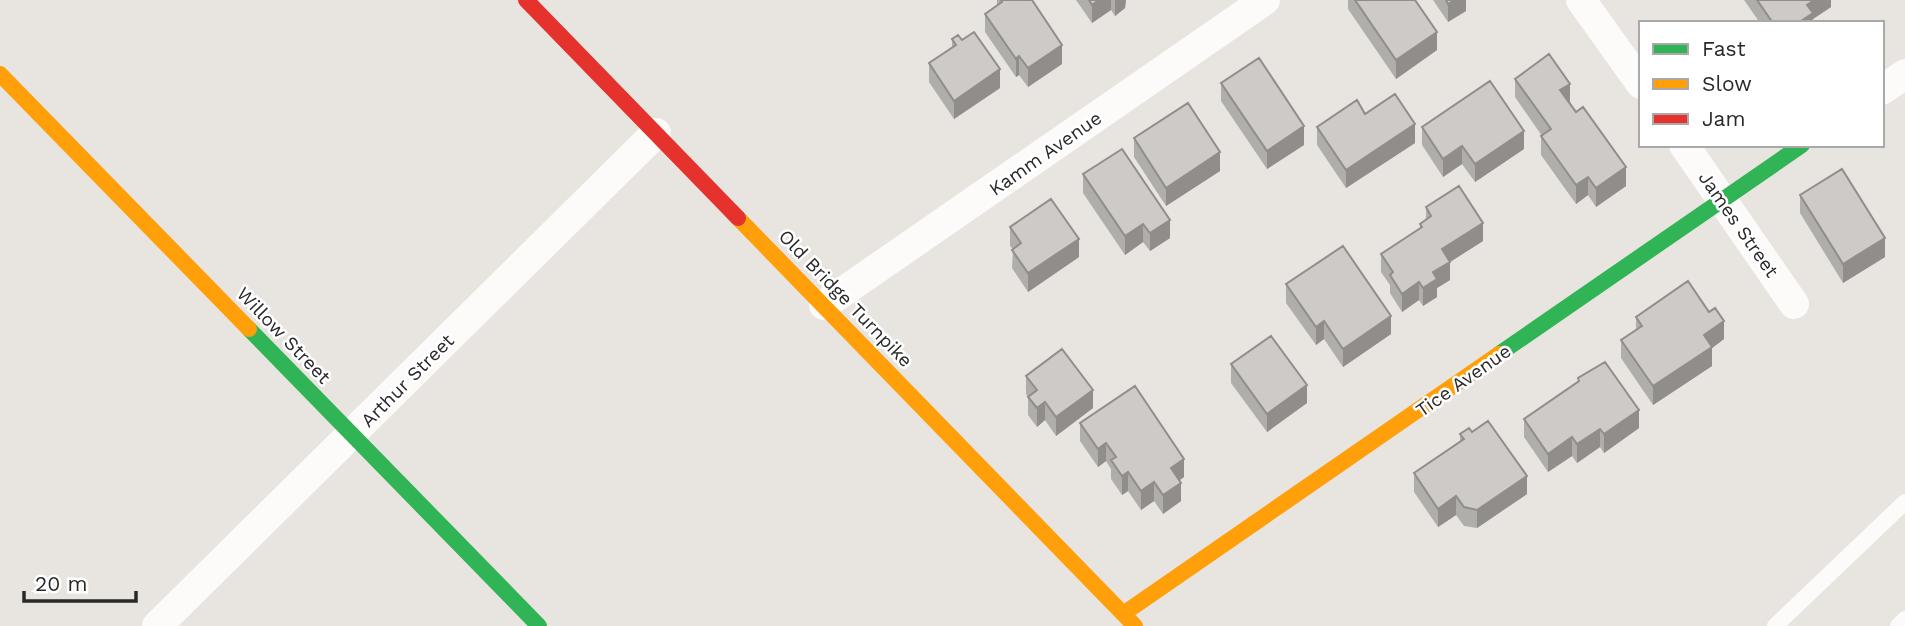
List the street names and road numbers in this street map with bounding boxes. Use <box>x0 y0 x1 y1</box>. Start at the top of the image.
street label: Kamm Avenue <box>985 106 1106 201</box>
street label: James Street <box>1694 167 1784 282</box>
street label: Old Bridge Turnpike <box>774 225 917 372</box>
street label: Willow Street <box>232 282 335 388</box>
street label: Arthur Street <box>356 329 459 432</box>
street label: Tice Avenue <box>1411 339 1515 422</box>

